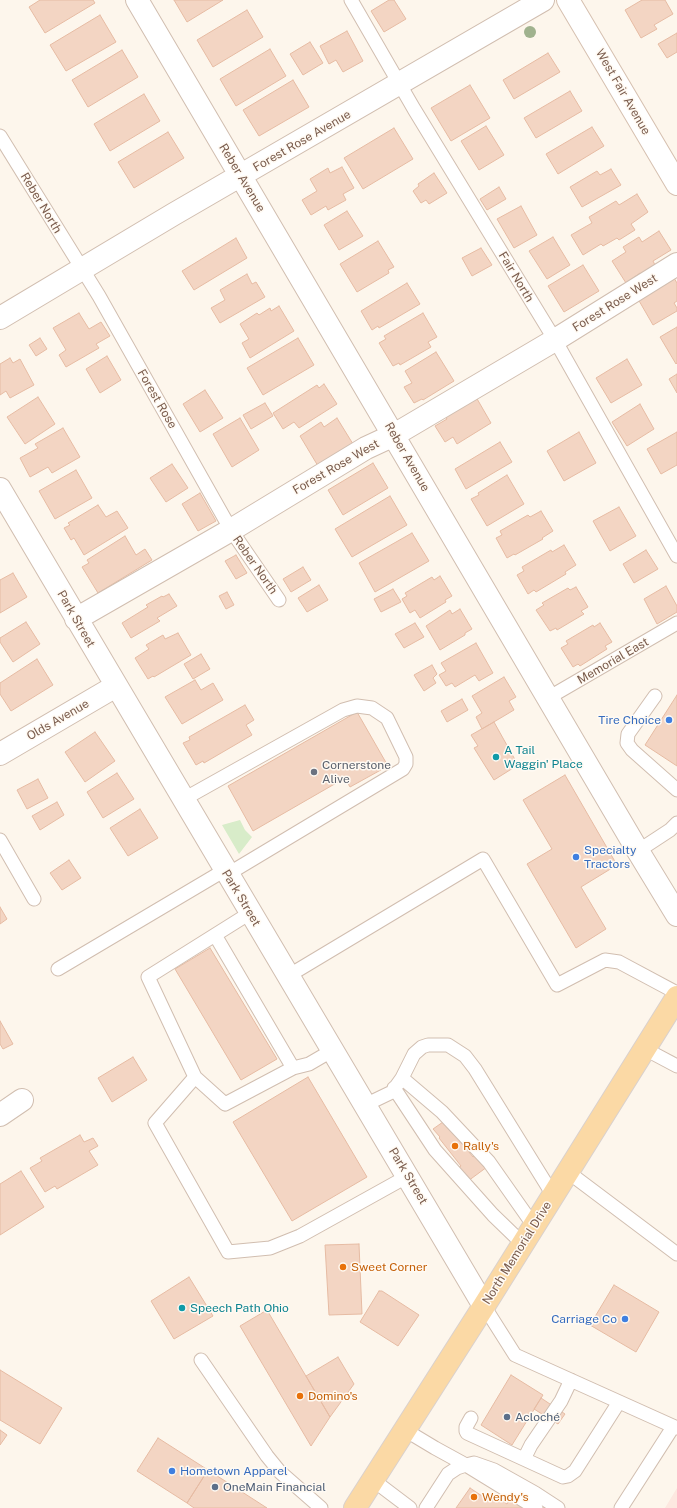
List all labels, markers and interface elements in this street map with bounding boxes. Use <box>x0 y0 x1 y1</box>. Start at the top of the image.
street label: West Fair Avenue <box>593 47 653 137</box>
street label: Forest Rose Avenue <box>251 107 353 175</box>
street label: Reber Avenue <box>216 141 268 215</box>
street label: Reber North <box>17 170 65 236</box>
street label: Fair North <box>495 249 537 305</box>
street label: Forest Rose West <box>570 271 660 335</box>
street label: Forest Rose <box>134 367 180 431</box>
street label: Reber Avenue <box>381 420 433 494</box>
street label: Forest Rose West <box>290 436 382 498</box>
street label: Reber North <box>230 533 280 597</box>
street label: Park Street <box>54 588 98 650</box>
street label: Memorial East <box>575 635 651 687</box>
street label: Olds Avenue <box>24 696 92 744</box>
place label: Tire Choice <box>598 713 661 727</box>
marker: Tire Choice <box>664 715 674 725</box>
place label: A Tail Waggin' Place <box>504 743 583 771</box>
marker: A Tail Waggin' Place <box>491 752 501 762</box>
place label: Cornerstone Alive <box>322 758 391 786</box>
marker: Cornerstone Alive <box>309 767 319 777</box>
place label: Specialty Tractors <box>584 843 636 871</box>
marker: Specialty Tractors <box>571 852 581 862</box>
street label: Park Street <box>218 867 264 929</box>
place label: Rally's <box>463 1139 499 1153</box>
marker: Rally's <box>450 1141 460 1151</box>
street label: Park Street <box>385 1145 431 1207</box>
street label: North Memorial Drive <box>479 1199 555 1307</box>
place label: Sweet Corner <box>351 1260 427 1274</box>
marker: Sweet Corner <box>338 1262 348 1272</box>
place label: Speech Path Ohio <box>190 1301 289 1315</box>
marker: Speech Path Ohio <box>177 1303 187 1313</box>
place label: Carriage Co <box>551 1312 617 1326</box>
marker: Carriage Co <box>620 1314 630 1324</box>
place label: Domino's <box>308 1389 358 1403</box>
marker: Domino's <box>295 1391 305 1401</box>
place label: Acloché <box>515 1410 560 1424</box>
marker: Acloché <box>502 1412 512 1422</box>
place label: Hometown Apparel <box>180 1464 288 1478</box>
marker: Hometown Apparel <box>167 1466 177 1476</box>
place label: OneMain Financial <box>223 1480 326 1494</box>
marker: OneMain Financial <box>210 1482 220 1492</box>
place label: Wendy's <box>482 1490 528 1504</box>
marker: Wendy's <box>469 1492 479 1502</box>

